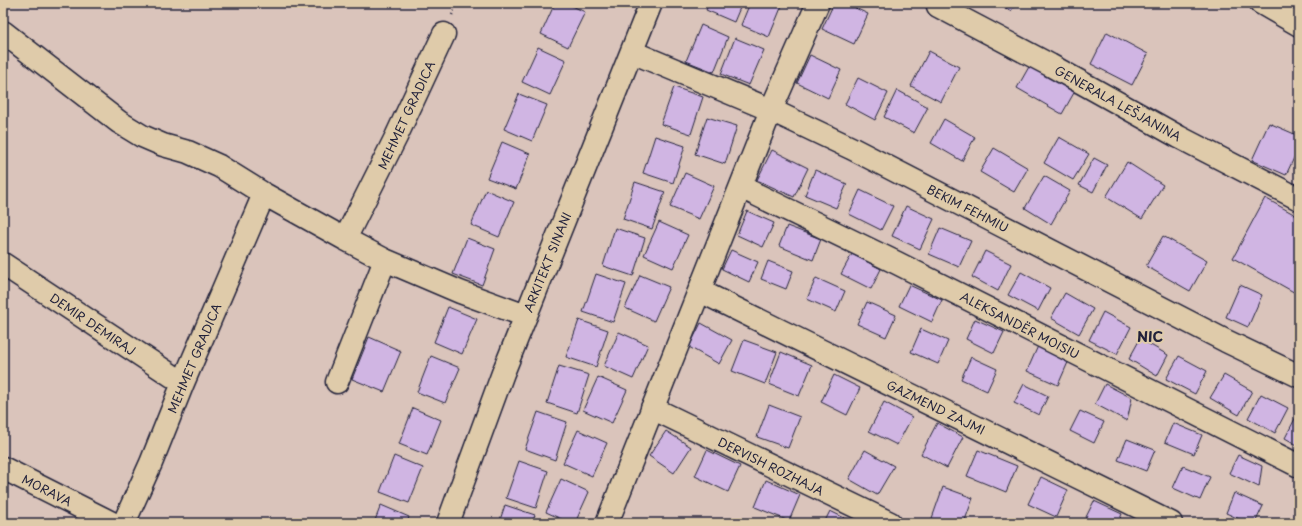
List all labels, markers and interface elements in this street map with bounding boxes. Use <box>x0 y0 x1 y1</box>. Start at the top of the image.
street label: MEHMET GRADICA <box>373 58 439 172</box>
street label: GENERALA LEŠJANINA <box>1052 61 1184 145</box>
street label: BEKIM FEHMIU <box>924 180 1012 236</box>
street label: ARKITEKT SINANI <box>519 209 575 315</box>
street label: ALEKSANDËR MOISIU <box>957 287 1083 363</box>
street label: DEMIR DEMIRAJ <box>47 289 139 359</box>
street label: MEHMET GRADICA <box>163 300 225 416</box>
district label: NIC <box>1137 326 1163 347</box>
street label: GAZMEND ZAJMI <box>884 375 988 439</box>
street label: DERVISH ROZHAJA <box>715 433 827 499</box>
street label: MORAVA <box>19 470 75 510</box>

